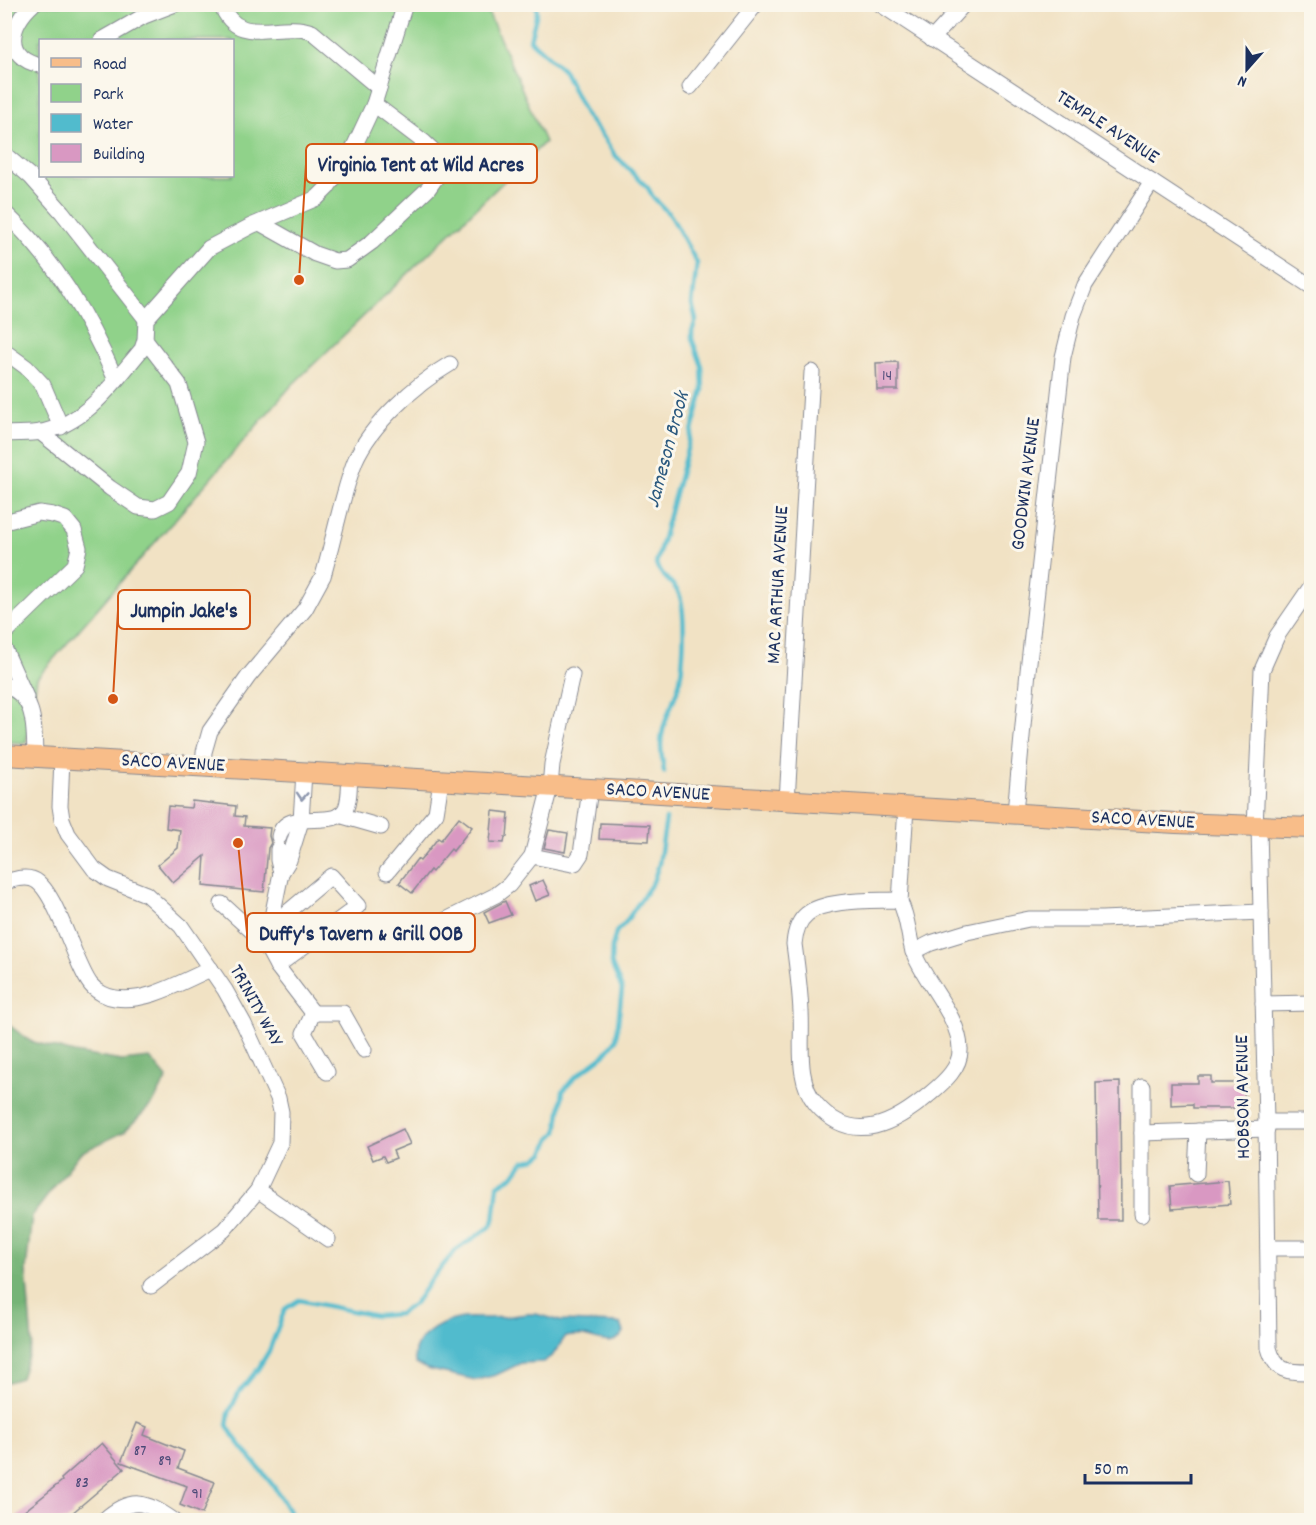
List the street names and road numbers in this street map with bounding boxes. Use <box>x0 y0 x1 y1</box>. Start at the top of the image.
street label: TEMPLE AVENUE <box>1050 84 1164 172</box>
street label: GOODWIN AVENUE <box>1005 416 1049 552</box>
street label: MAC ARTHUR AVENUE <box>761 505 797 665</box>
street label: SACO AVENUE <box>120 747 226 781</box>
street label: SACO AVENUE <box>605 776 711 810</box>
street label: SACO AVENUE <box>1090 804 1196 838</box>
street label: TRINITY WAY <box>221 960 289 1053</box>
street label: HOBSON AVENUE <box>1229 1035 1259 1159</box>

